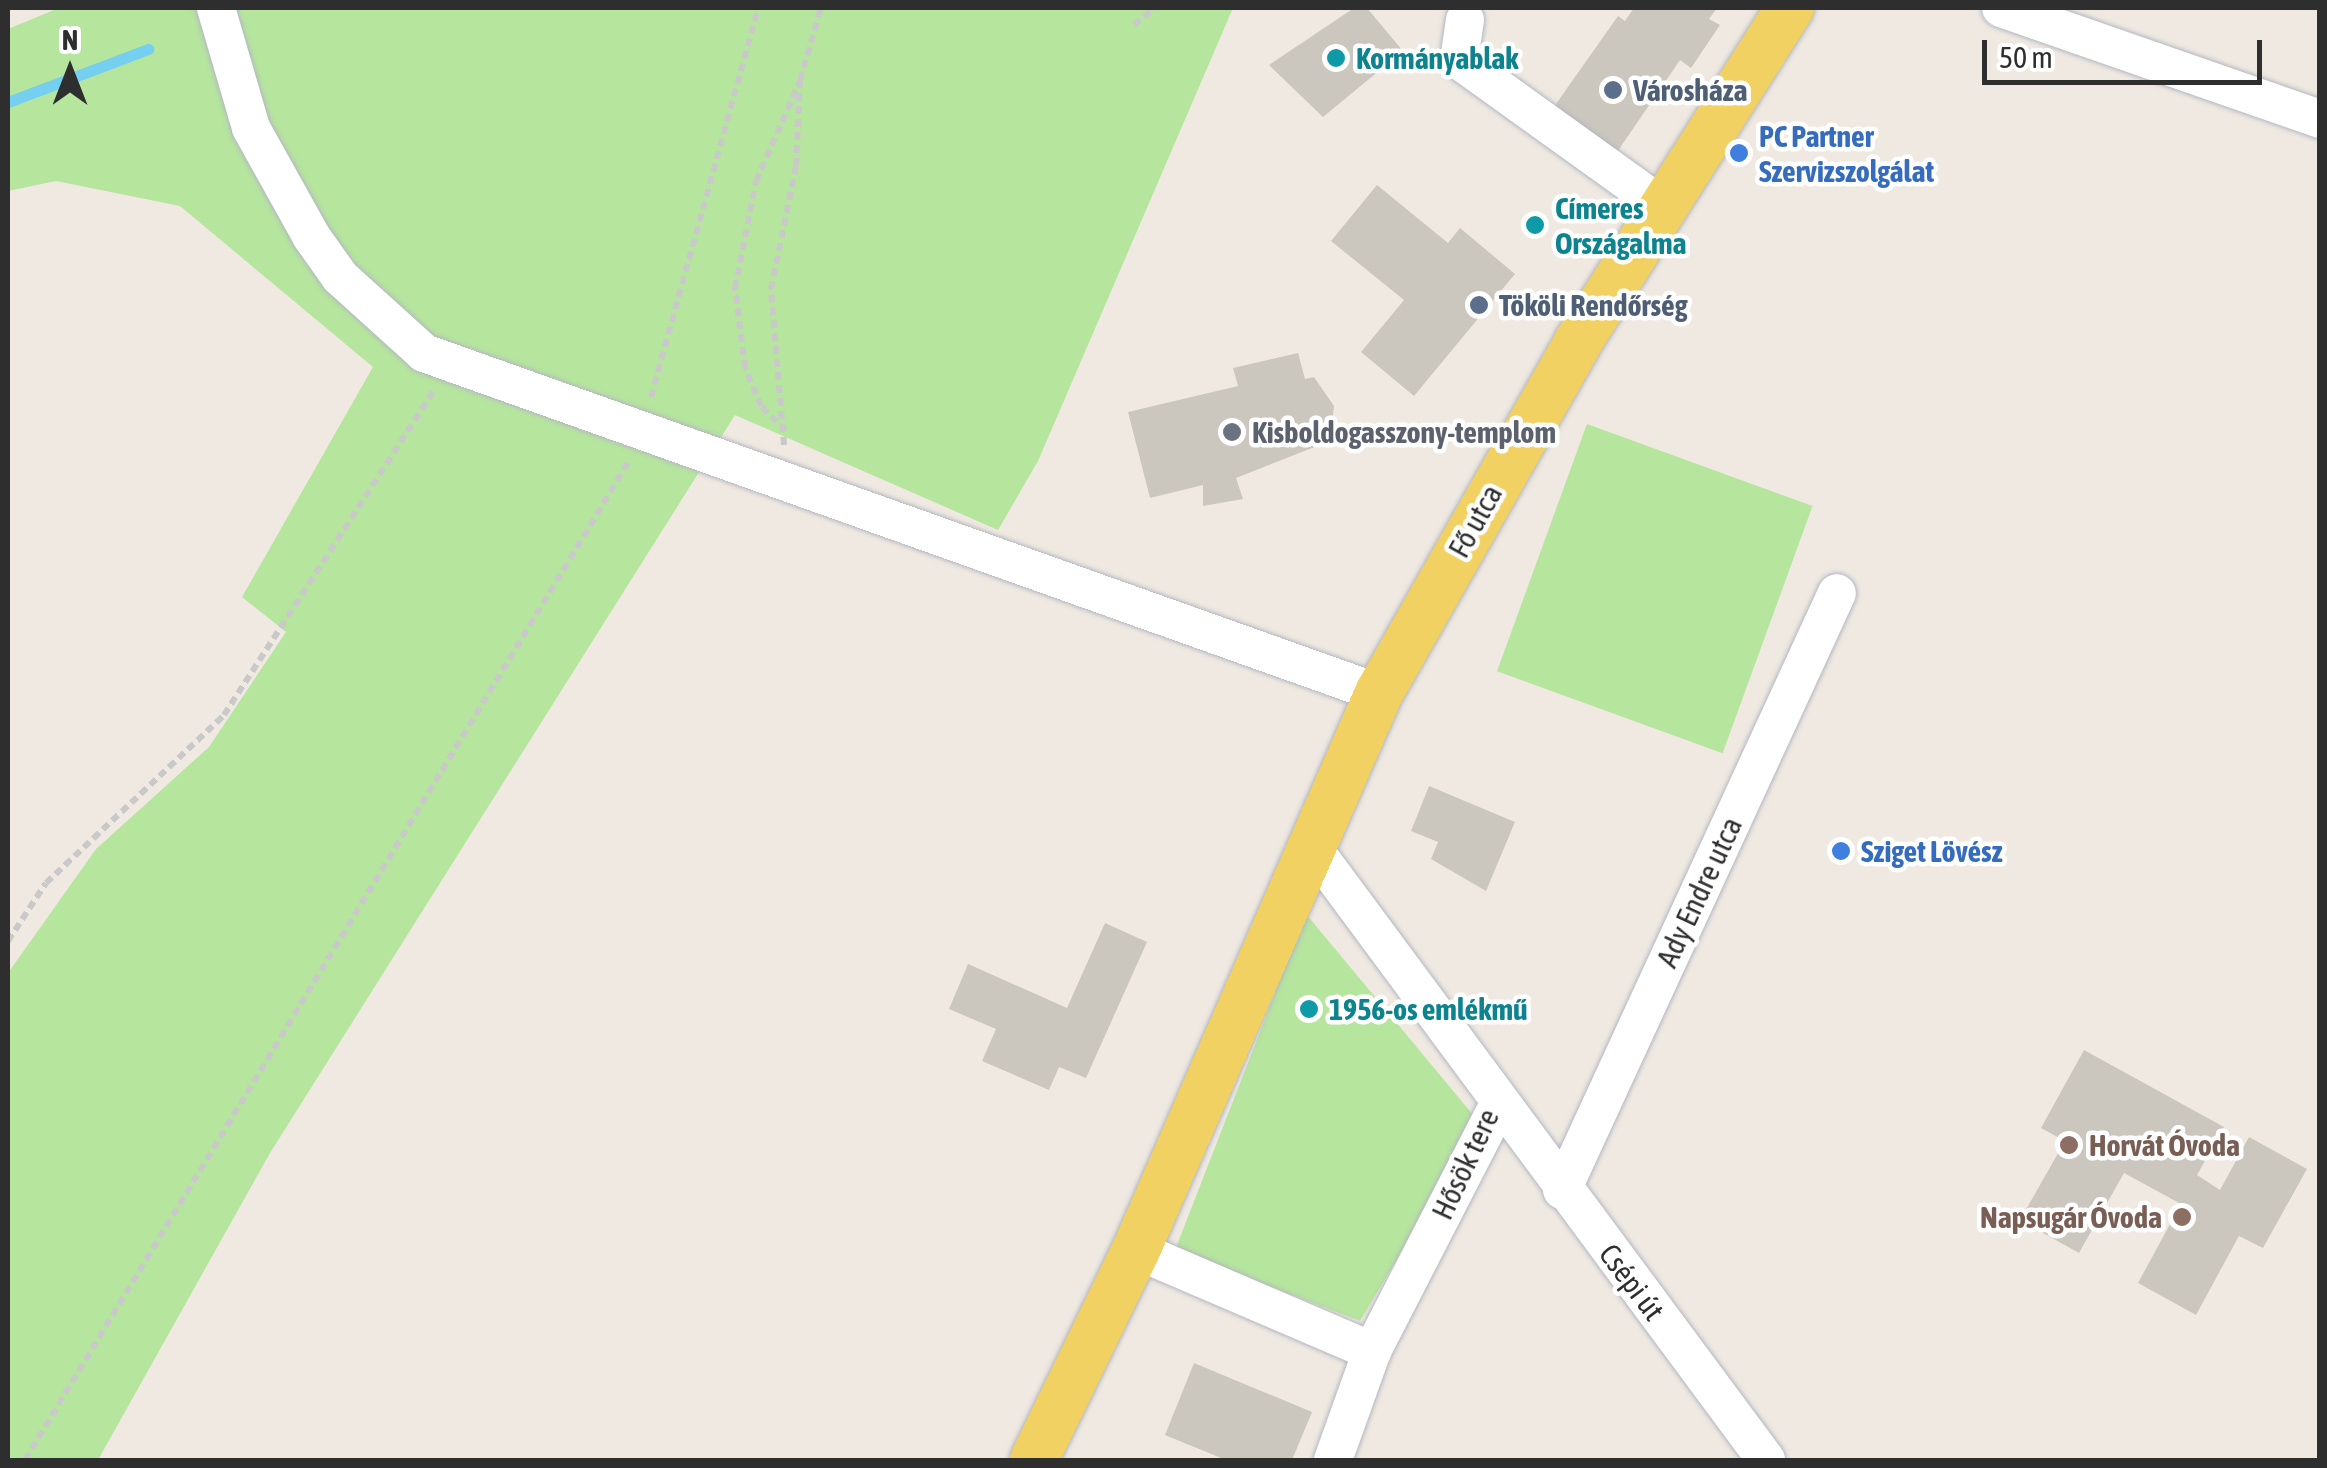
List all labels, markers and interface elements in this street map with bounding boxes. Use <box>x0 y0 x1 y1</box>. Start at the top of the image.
north arrow <box>20 20 120 120</box>
scale bar <box>1987 20 2267 82</box>
text: N <box>62 24 78 56</box>
place label: Kormányablak <box>1356 40 1518 76</box>
text: 50 m <box>1999 40 2053 74</box>
marker: Kormányablak <box>1325 47 1347 69</box>
place label: Városháza <box>1633 72 1748 108</box>
marker: Városháza <box>1602 79 1624 101</box>
place label: PC Partner Szervizszolgálat <box>1759 118 1934 188</box>
marker: PC Partner Szervizszolgálat <box>1728 142 1750 164</box>
place label: Címeres Országalma <box>1555 190 1686 260</box>
marker: Címeres Országalma <box>1524 214 1546 236</box>
place label: Tököli Rendőrség <box>1499 287 1688 323</box>
marker: Tököli Rendőrség <box>1468 294 1490 316</box>
place label: Kisboldogasszony-templom <box>1252 414 1556 450</box>
marker: Kisboldogasszony-templom <box>1221 421 1243 443</box>
street label: Fő utca <box>1440 478 1510 564</box>
street label: Ady Endre utca <box>1649 811 1749 973</box>
place label: Sziget Lövész <box>1861 833 2002 869</box>
marker: Sziget Lövész <box>1830 840 1852 862</box>
place label: 1956-os emlékmű <box>1329 991 1527 1027</box>
marker: 1956-os emlékmű <box>1298 998 1320 1020</box>
street label: Hősök tere <box>1424 1103 1506 1225</box>
place label: Horvát Óvoda <box>2089 1127 2240 1163</box>
marker: Horvát Óvoda <box>2058 1134 2080 1156</box>
place label: Napsugár Óvoda <box>1980 1199 2162 1235</box>
marker: Napsugár Óvoda <box>2171 1206 2193 1228</box>
street label: Csépi út <box>1592 1237 1672 1327</box>

